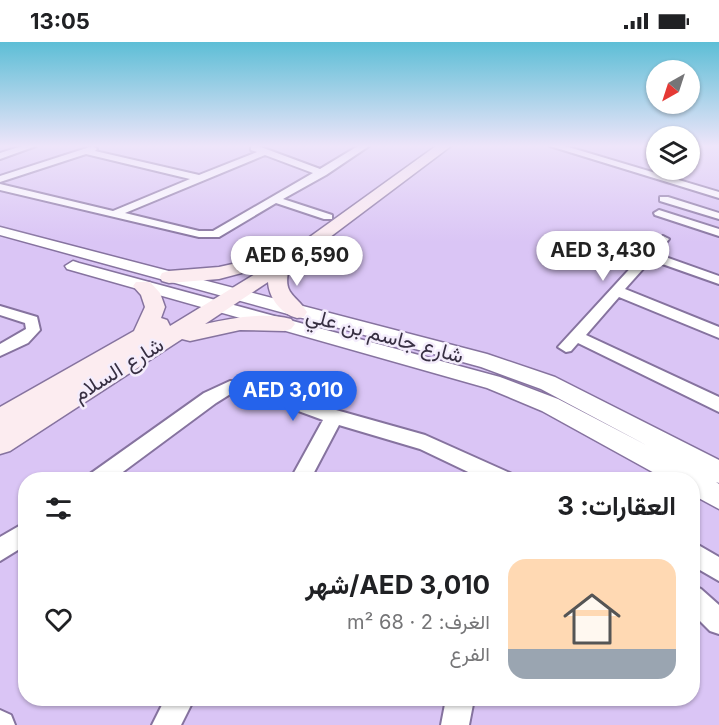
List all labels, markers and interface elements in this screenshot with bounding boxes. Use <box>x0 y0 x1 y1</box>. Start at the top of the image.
text: 13:05 <box>30 8 90 34</box>
north arrow <box>646 60 700 114</box>
map controls <box>646 60 700 180</box>
button: layers <box>646 126 700 180</box>
pin: AED 3,430 <box>534 231 672 282</box>
pin: AED 6,590 <box>228 236 366 287</box>
text: AED 3,430 <box>550 238 656 262</box>
text: AED 6,590 <box>245 243 349 267</box>
street label: شارع جاسم بن علي <box>302 302 466 373</box>
street label: شارع السلام <box>68 331 169 408</box>
pin: AED 3,010 <box>224 371 362 422</box>
text: AED 3,010 <box>243 378 343 402</box>
text: العقارات: 3 <box>557 490 676 521</box>
icon: filters <box>42 492 75 525</box>
text: AED 3,010/شهر <box>305 569 490 600</box>
icon: home <box>556 583 628 655</box>
icon: heart <box>42 603 75 636</box>
text: الغرف: 2 · 68 m² <box>347 610 490 634</box>
text: الفرع <box>450 642 490 666</box>

